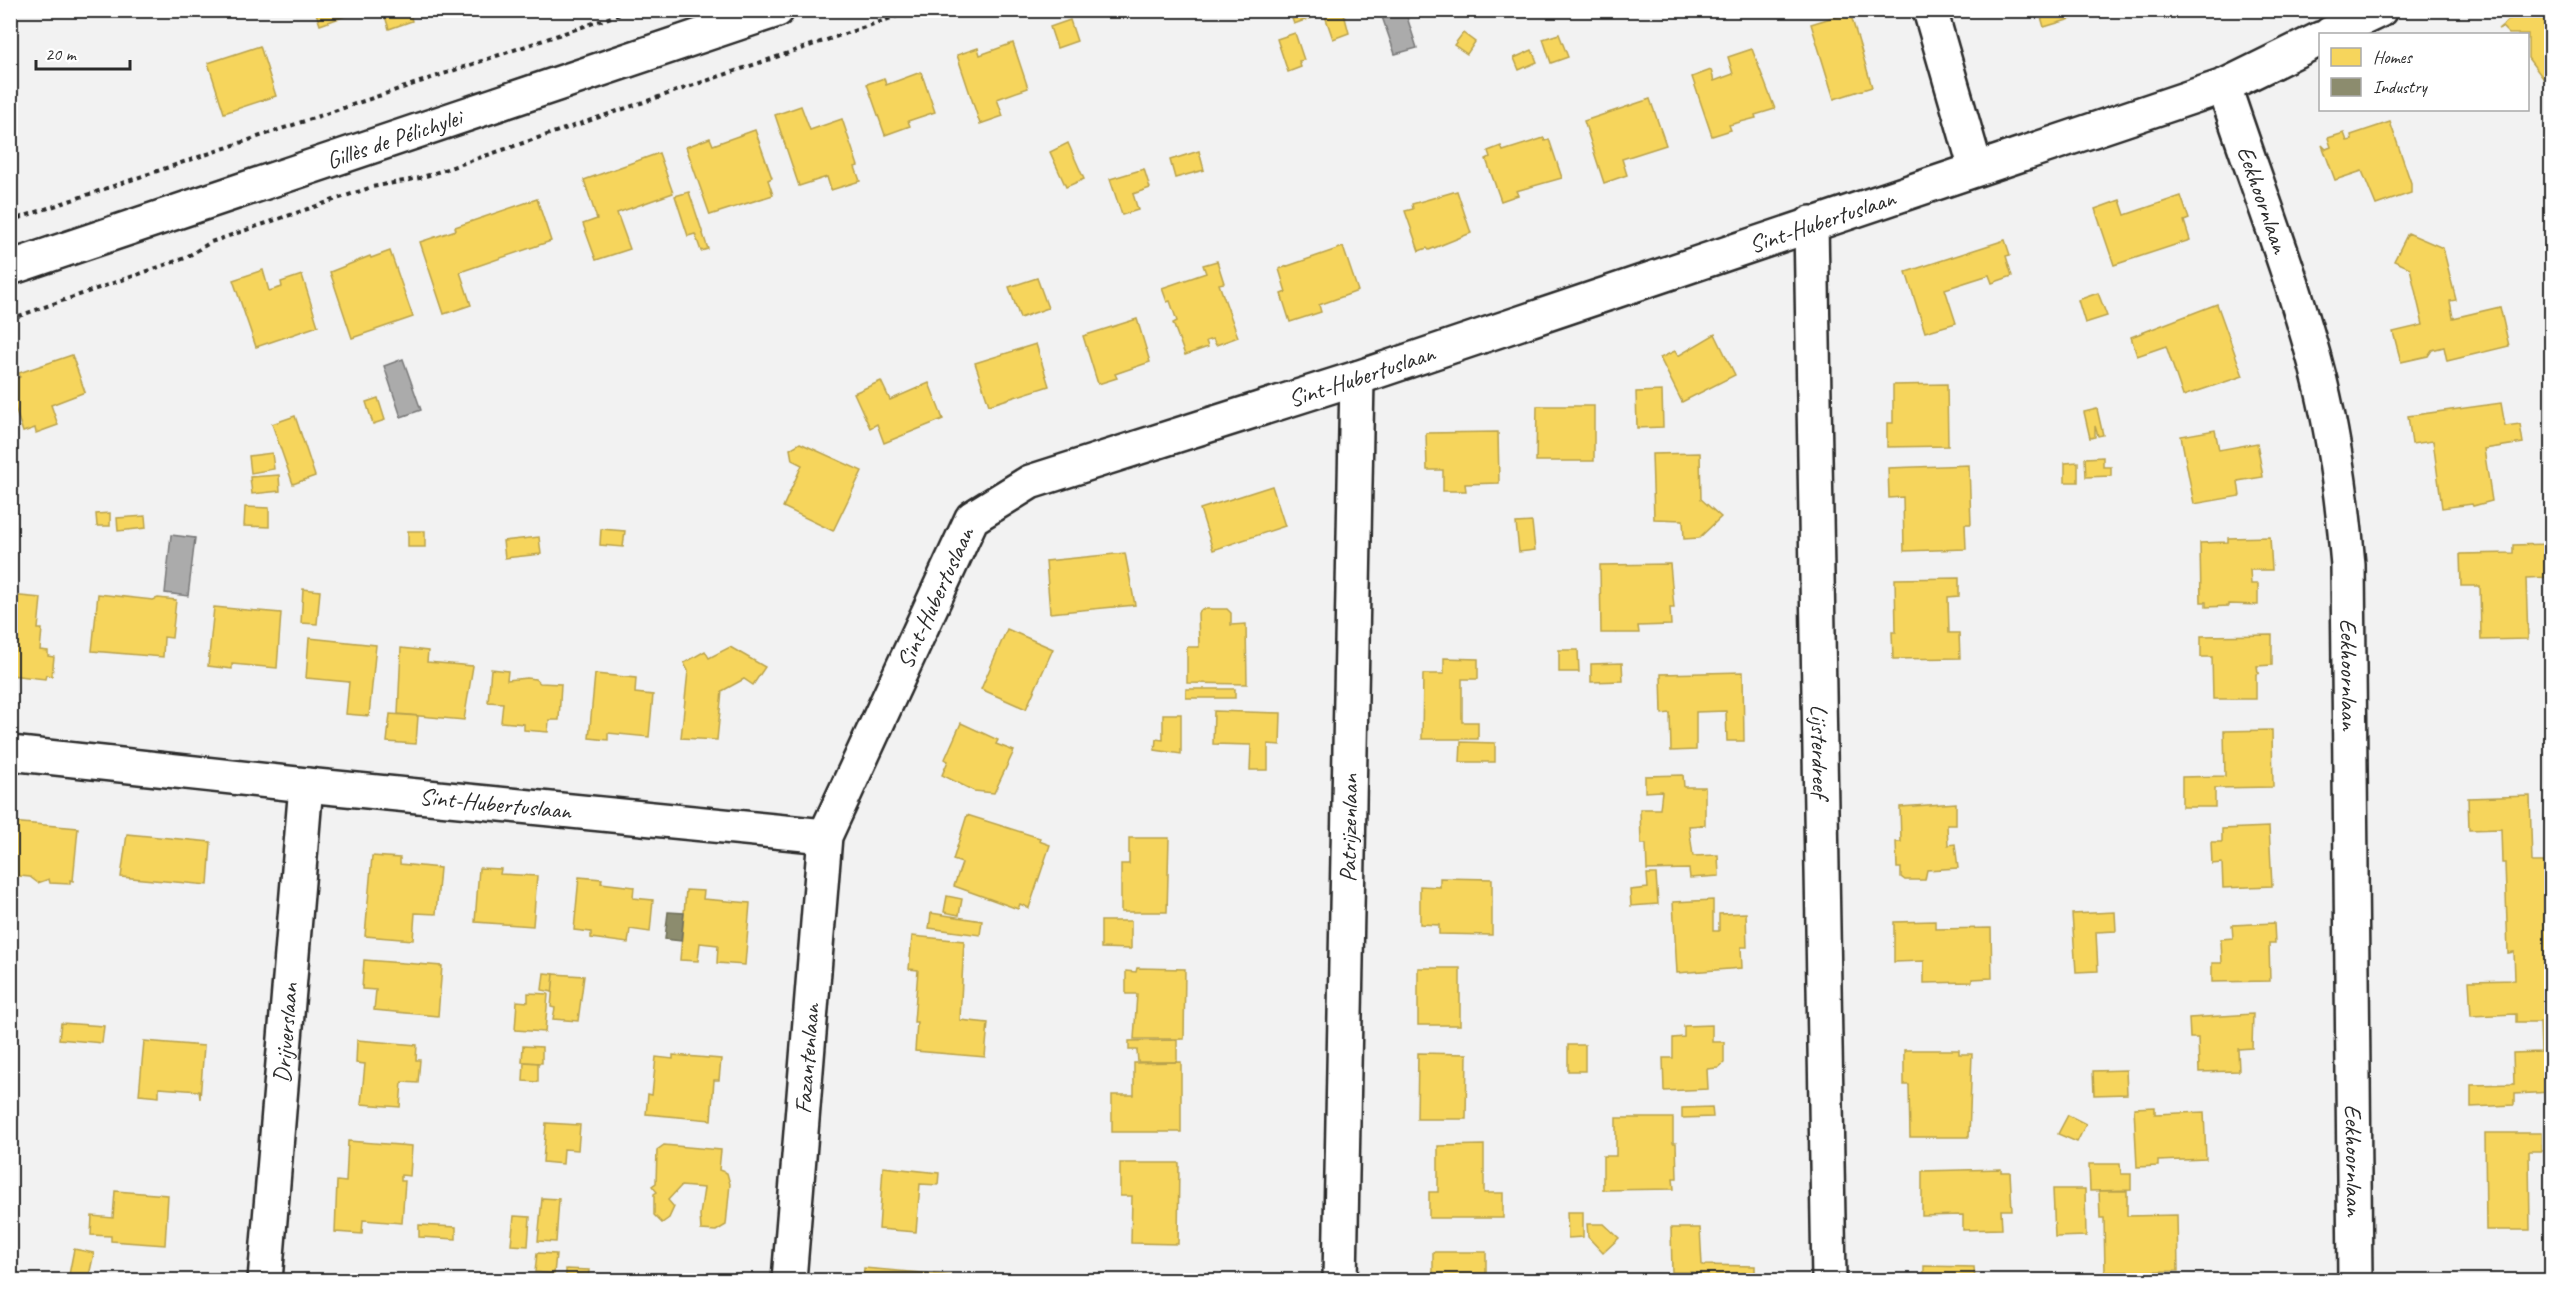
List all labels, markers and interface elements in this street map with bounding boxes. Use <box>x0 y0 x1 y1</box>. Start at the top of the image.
scale bar <box>36 33 130 71</box>
legend <box>2319 33 2529 111</box>
text: 20 m <box>45 43 78 65</box>
text: Homes <box>2373 46 2413 68</box>
text: Industry <box>2373 76 2428 98</box>
street label: Gillès de Pélichylei <box>322 101 469 176</box>
street label: Eekhoornlaan <box>2230 142 2296 258</box>
street label: Sint-Hubertuslaan <box>1745 182 1900 260</box>
street label: Sint-Hubertuslaan <box>1284 338 1440 414</box>
street label: Sint-Hubertuslaan <box>890 521 981 673</box>
street label: Eekhoornlaan <box>2334 618 2365 732</box>
street label: Lijsterdreef <box>1804 704 1836 803</box>
street label: Patrijzenlaan <box>1333 773 1365 882</box>
street label: Sint-Hubertuslaan <box>418 781 574 826</box>
street label: Drijverslaan <box>266 981 305 1084</box>
street label: Fazantenlaan <box>788 1001 826 1115</box>
street label: Eekhoornlaan <box>2338 1104 2369 1217</box>

